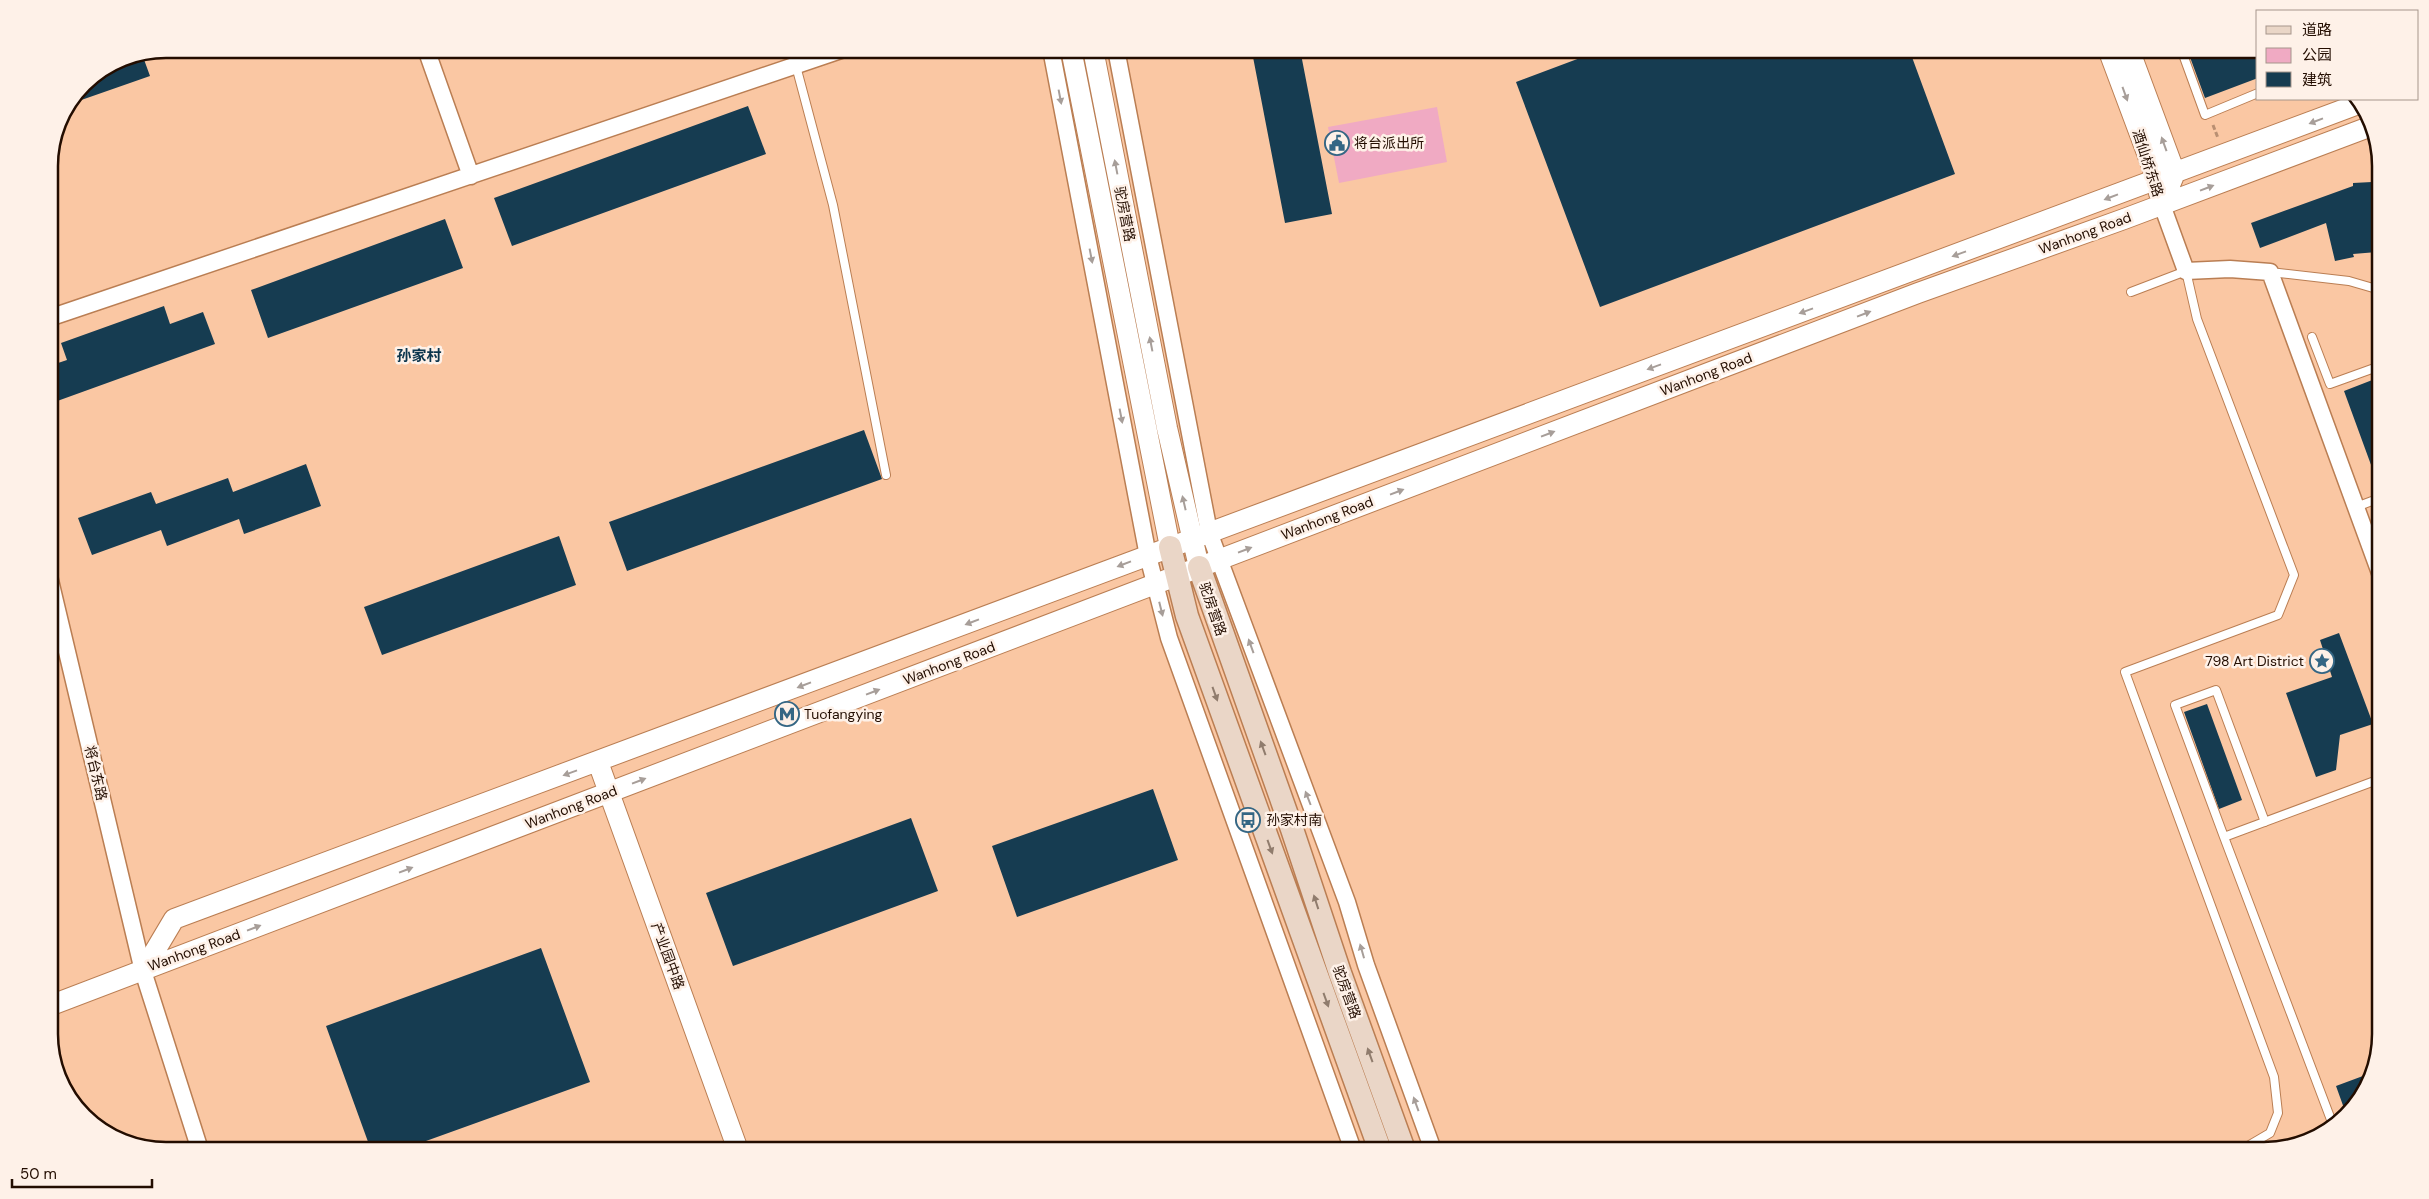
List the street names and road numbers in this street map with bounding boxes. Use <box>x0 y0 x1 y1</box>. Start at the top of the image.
street label: 酒仙桥东路 <box>2129 127 2167 199</box>
street label: 驼房营路 <box>1111 185 1139 243</box>
street label: Wanhong Road <box>2036 208 2134 258</box>
street label: Wanhong Road <box>1657 348 1755 400</box>
street label: Wanhong Road <box>1278 492 1376 544</box>
street label: 驼房营路 <box>1195 580 1231 638</box>
street label: Wanhong Road <box>900 637 998 689</box>
street label: 将台东路 <box>81 744 111 802</box>
street label: Wanhong Road <box>522 781 620 833</box>
street label: 产业园中路 <box>648 920 688 992</box>
street label: Wanhong Road <box>145 925 243 975</box>
street label: 驼房营路 <box>1329 963 1365 1021</box>

